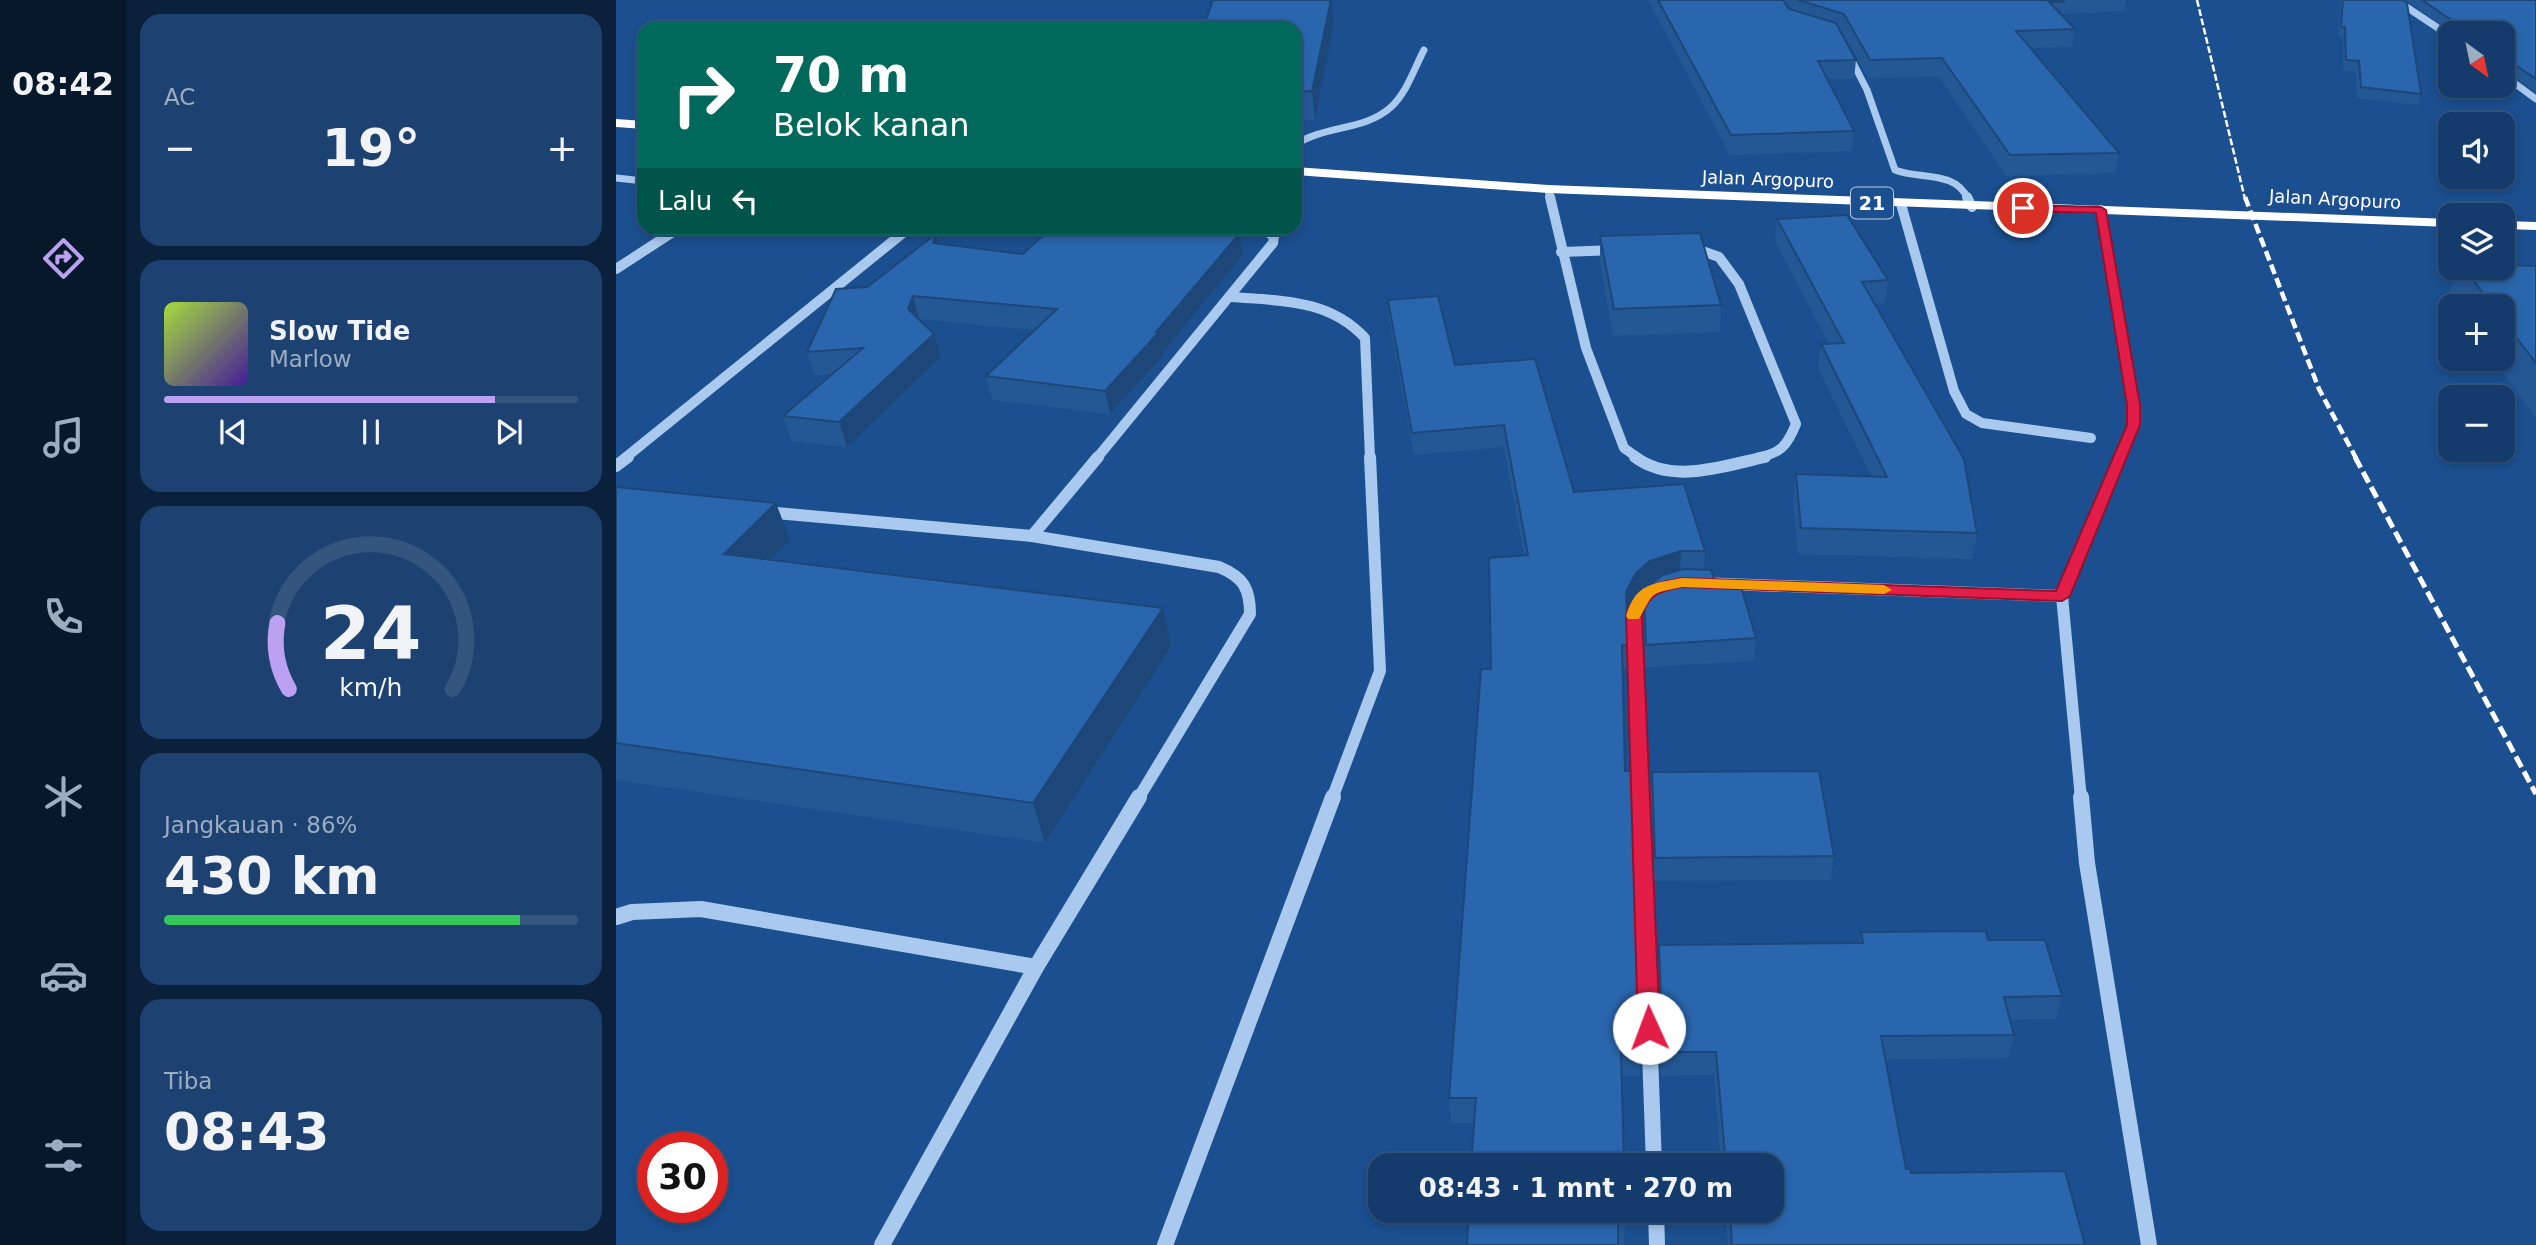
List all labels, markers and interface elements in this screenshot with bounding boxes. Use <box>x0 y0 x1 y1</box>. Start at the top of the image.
north arrow <box>2438 21 2515 98</box>
map controls <box>2438 21 2515 462</box>
text: 70 m <box>773 47 909 104</box>
icon: right <box>658 49 749 140</box>
text: 08:42 <box>12 65 114 103</box>
text: AC <box>164 84 195 110</box>
text: Belok kanan <box>773 106 970 144</box>
button: sound <box>2438 112 2515 189</box>
text: 19° <box>322 118 420 178</box>
text: − <box>164 126 196 170</box>
text: + <box>546 126 578 170</box>
street label: Jalan Argopuro <box>1701 166 1834 192</box>
pin <box>1993 178 2053 238</box>
icon: left <box>726 182 764 220</box>
street label: Jalan Argopuro <box>2267 185 2402 213</box>
text: Lalu <box>658 186 712 216</box>
road number: 21 <box>1851 188 1893 218</box>
icon: arrive <box>2004 189 2042 227</box>
button: layers <box>2438 203 2515 280</box>
icon: directions <box>39 234 88 283</box>
button: + <box>2438 294 2515 371</box>
text: Slow Tide <box>269 316 410 346</box>
text: Marlow <box>269 346 352 372</box>
button: − <box>2438 385 2515 462</box>
icon: music <box>39 413 88 462</box>
icon: previous <box>214 413 252 451</box>
icon: pause <box>352 413 390 451</box>
icon: next <box>490 413 528 451</box>
text: 24 <box>320 591 422 676</box>
icon: phone <box>39 592 88 641</box>
text: km/h <box>339 672 403 701</box>
icon: climate <box>39 772 88 821</box>
text: Jangkauan · 86% <box>164 812 357 838</box>
text: 430 km <box>164 846 379 906</box>
icon: car <box>39 951 88 1000</box>
position arrow <box>1612 991 1686 1065</box>
text: Tiba <box>164 1068 212 1094</box>
text: 08:43 <box>164 1102 330 1162</box>
icon: filters <box>39 1131 88 1180</box>
speed limit sign: 30 <box>637 1132 728 1223</box>
text: 08:43 · 1 mnt · 270 m <box>1419 1173 1733 1203</box>

